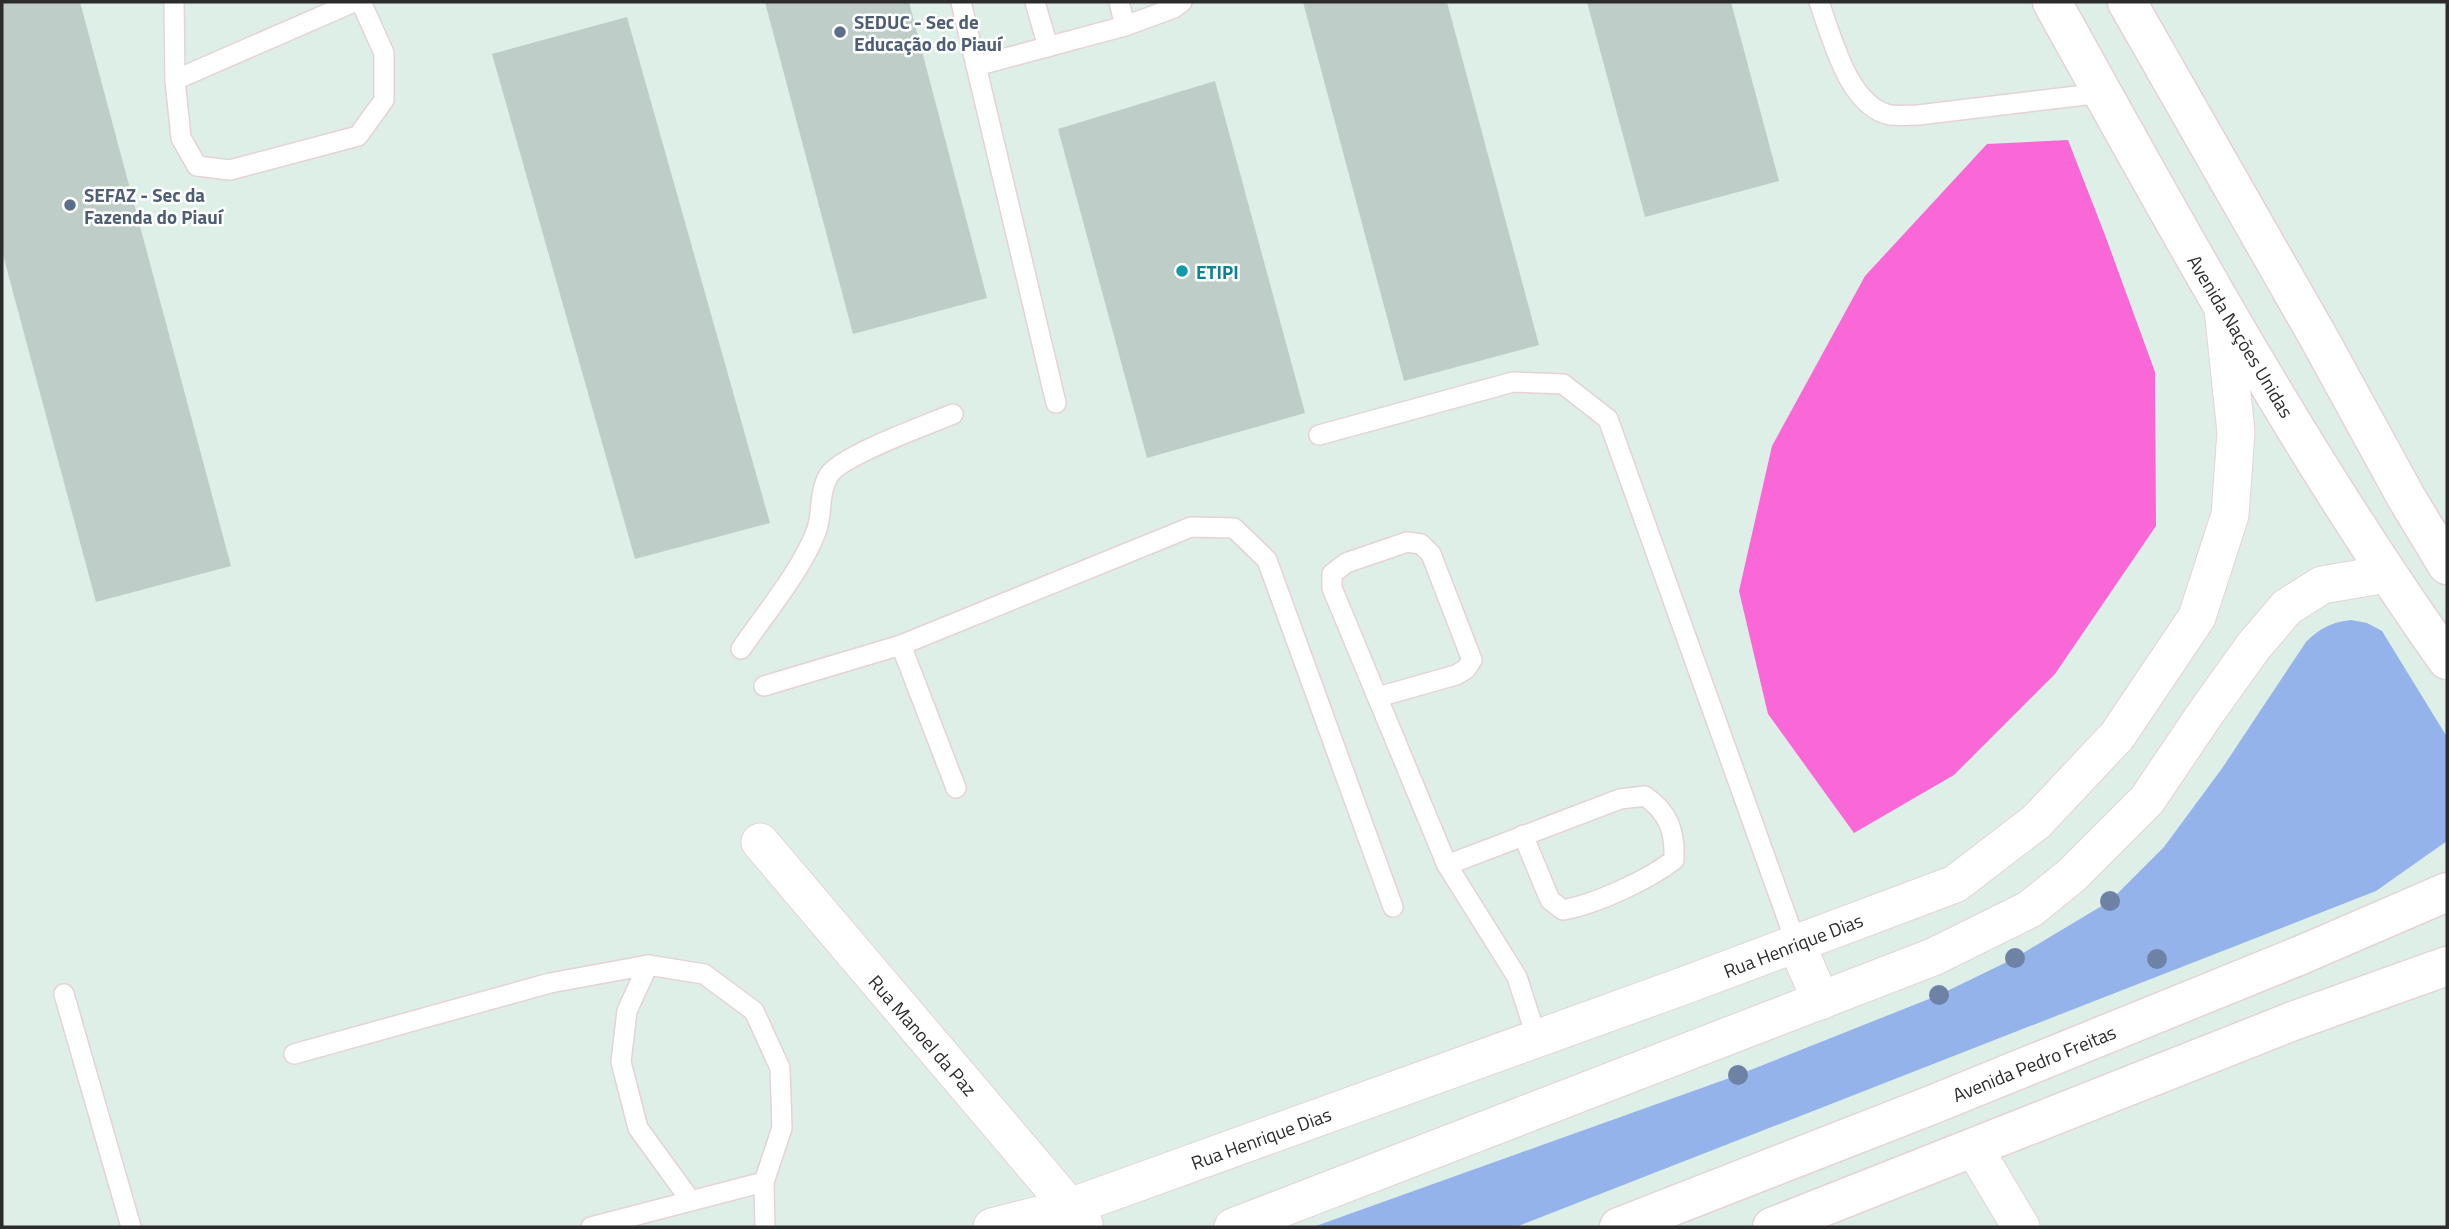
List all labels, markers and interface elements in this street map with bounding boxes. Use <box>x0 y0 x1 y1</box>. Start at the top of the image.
place label: SEDUC - Sec de Educação do Piauí <box>854 7 1004 58</box>
marker: SEDUC - Sec de Educação do Piauí <box>832 24 848 40</box>
place label: SEFAZ - Sec da Fazenda do Piauí <box>84 180 225 231</box>
marker: SEFAZ - Sec da Fazenda do Piauí <box>62 197 78 213</box>
street label: Avenida Nações Unidas <box>2181 249 2301 423</box>
place label: ETIPI <box>1196 257 1239 286</box>
marker: ETIPI <box>1174 263 1190 279</box>
street label: Rua Henrique Dias <box>1719 905 1867 985</box>
street label: Rua Manoel da Paz <box>862 968 984 1102</box>
street label: Avenida Pedro Freitas <box>1948 1017 2120 1109</box>
street label: Rua Henrique Dias <box>1187 1099 1335 1177</box>

